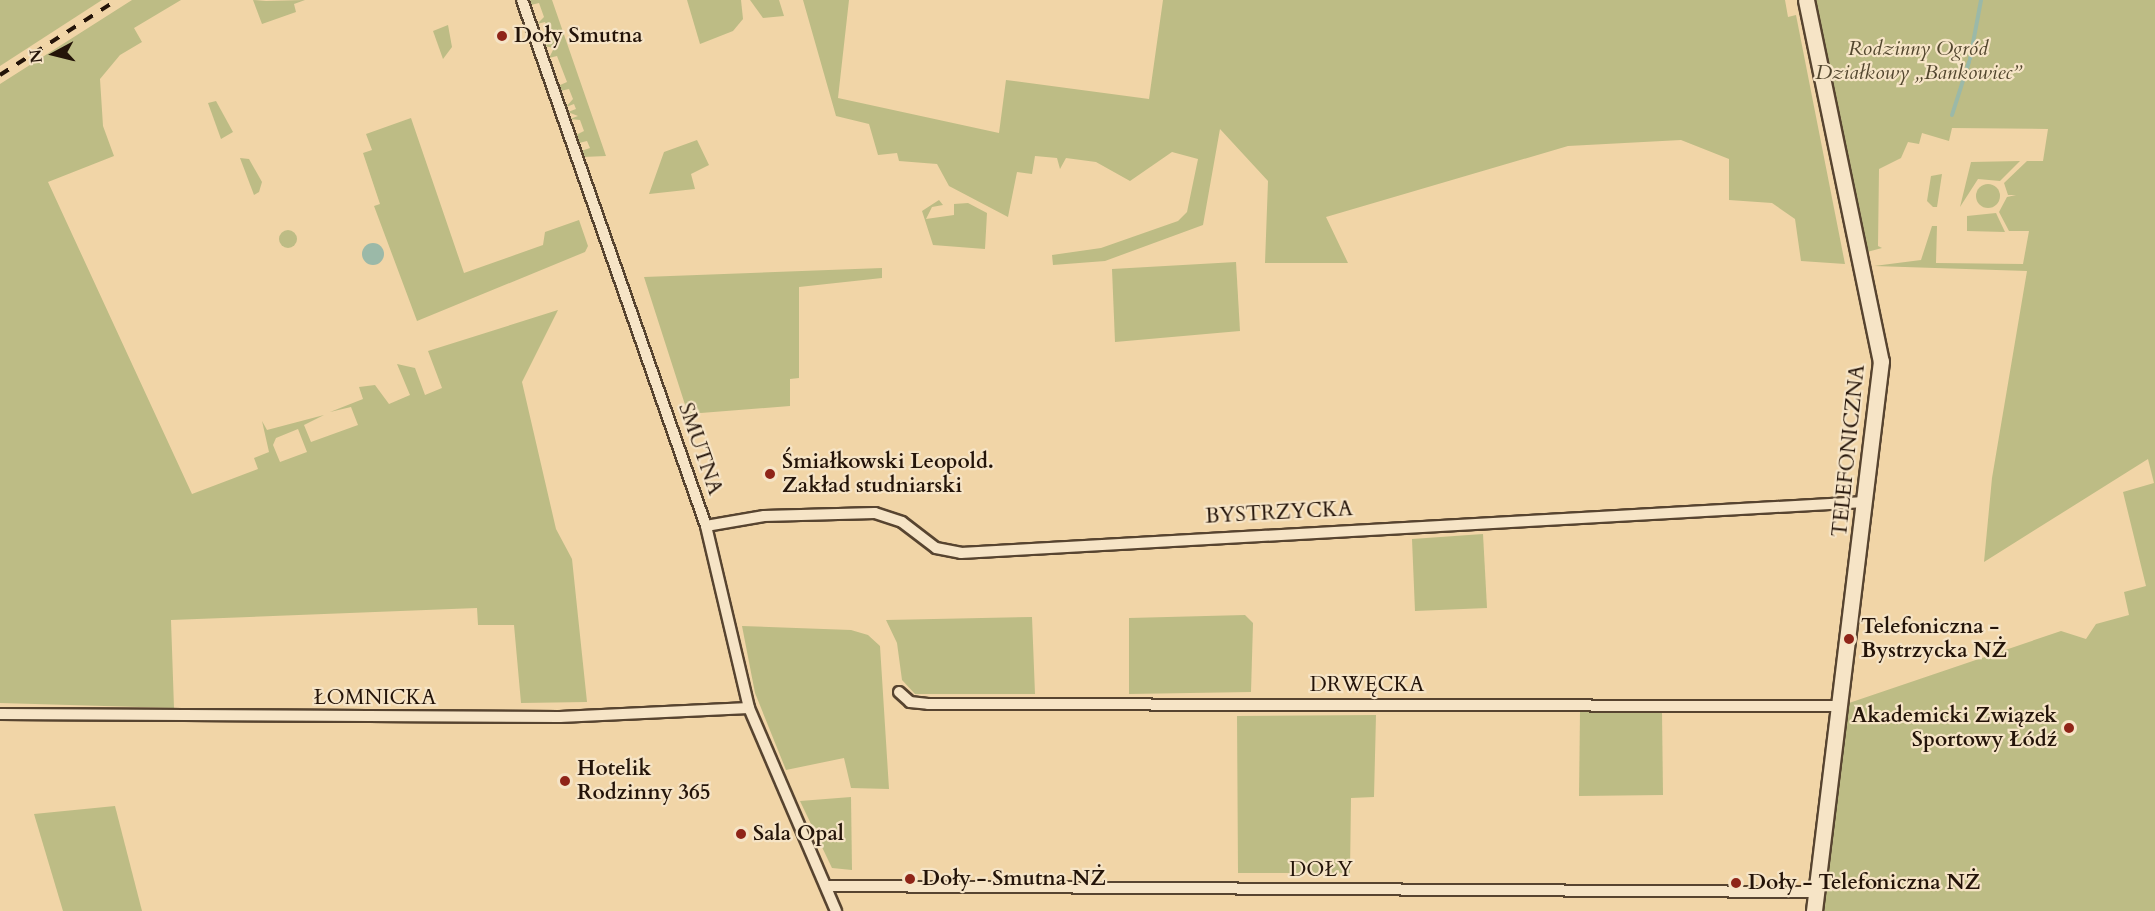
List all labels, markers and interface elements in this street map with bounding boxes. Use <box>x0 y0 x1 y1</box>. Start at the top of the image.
place label: Doły Smutna <box>514 23 643 49</box>
north arrow <box>24 24 84 84</box>
marker: Doły Smutna <box>495 29 509 43</box>
park label: Rodzinny Ogród Działkowy „Bankowiec” <box>1815 36 2021 86</box>
text: N <box>24 48 48 64</box>
street label: TELEFONICZNA <box>1827 364 1871 538</box>
street label: SMUTNA <box>673 400 727 498</box>
place label: Śmiałkowski Leopold. Zakład studniarski <box>782 449 994 499</box>
marker: Śmiałkowski Leopold. Zakład studniarski <box>763 467 777 481</box>
street label: BYSTRZYCKA <box>1205 497 1353 529</box>
place label: Telefoniczna - Bystrzycka NŻ <box>1861 614 2007 664</box>
marker: Telefoniczna - Bystrzycka NŻ <box>1842 632 1856 646</box>
street label: DRWĘCKA <box>1310 672 1424 698</box>
street label: ŁOMNICKA <box>314 685 436 711</box>
place label: Akademicki Związek Sportowy Łódź <box>1852 703 2057 753</box>
marker: Akademicki Związek Sportowy Łódź <box>2062 721 2076 735</box>
place label: Hotelik Rodzinny 365 <box>577 756 710 806</box>
marker: Hotelik Rodzinny 365 <box>558 774 572 788</box>
place label: Sala Opal <box>753 821 844 847</box>
marker: Sala Opal <box>734 827 748 841</box>
street label: DOŁY <box>1289 857 1353 883</box>
place label: Doły - Smutna NŻ <box>922 866 1106 892</box>
place label: Doły - Telefoniczna NŻ <box>1748 870 1980 896</box>
marker: Doły - Smutna NŻ <box>903 872 917 886</box>
marker: Doły - Telefoniczna NŻ <box>1729 876 1743 890</box>

